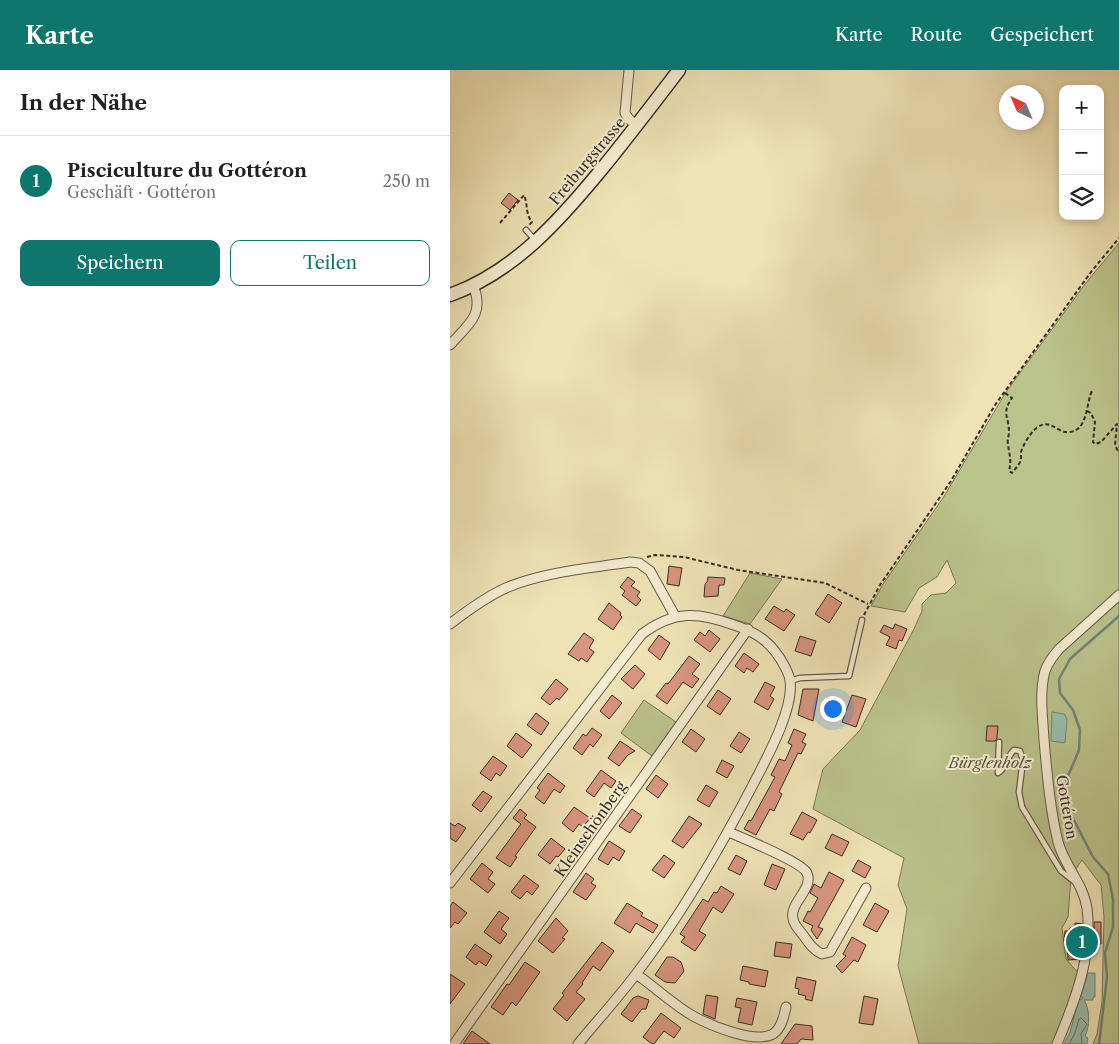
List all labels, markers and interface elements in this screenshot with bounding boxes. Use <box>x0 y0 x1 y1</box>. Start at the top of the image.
text: Karte <box>25 21 94 50</box>
text: Karte <box>835 24 883 46</box>
text: Route <box>911 24 962 46</box>
text: Gespeichert <box>990 24 1094 46</box>
north arrow <box>999 85 1044 130</box>
map controls <box>1059 85 1104 220</box>
button: + <box>1059 85 1104 130</box>
text: In der Nähe <box>20 90 147 115</box>
street label: Freiburgstrasse <box>545 113 629 209</box>
button: − <box>1059 130 1104 175</box>
text: Pisciculture du Gottéron <box>67 159 307 182</box>
text: 1 <box>32 171 40 191</box>
text: 250 m <box>383 171 430 191</box>
button: layers <box>1059 175 1104 220</box>
text: Geschäft · Gottéron <box>67 182 216 202</box>
button: Speichern <box>20 240 220 286</box>
button: Teilen <box>230 240 430 286</box>
your location <box>820 696 846 722</box>
park label: Bürglenholz <box>947 753 1033 772</box>
street label: Gottéron <box>1052 773 1082 841</box>
street label: Kleinschönberg <box>550 777 630 881</box>
pin: 1 <box>1066 923 1098 961</box>

